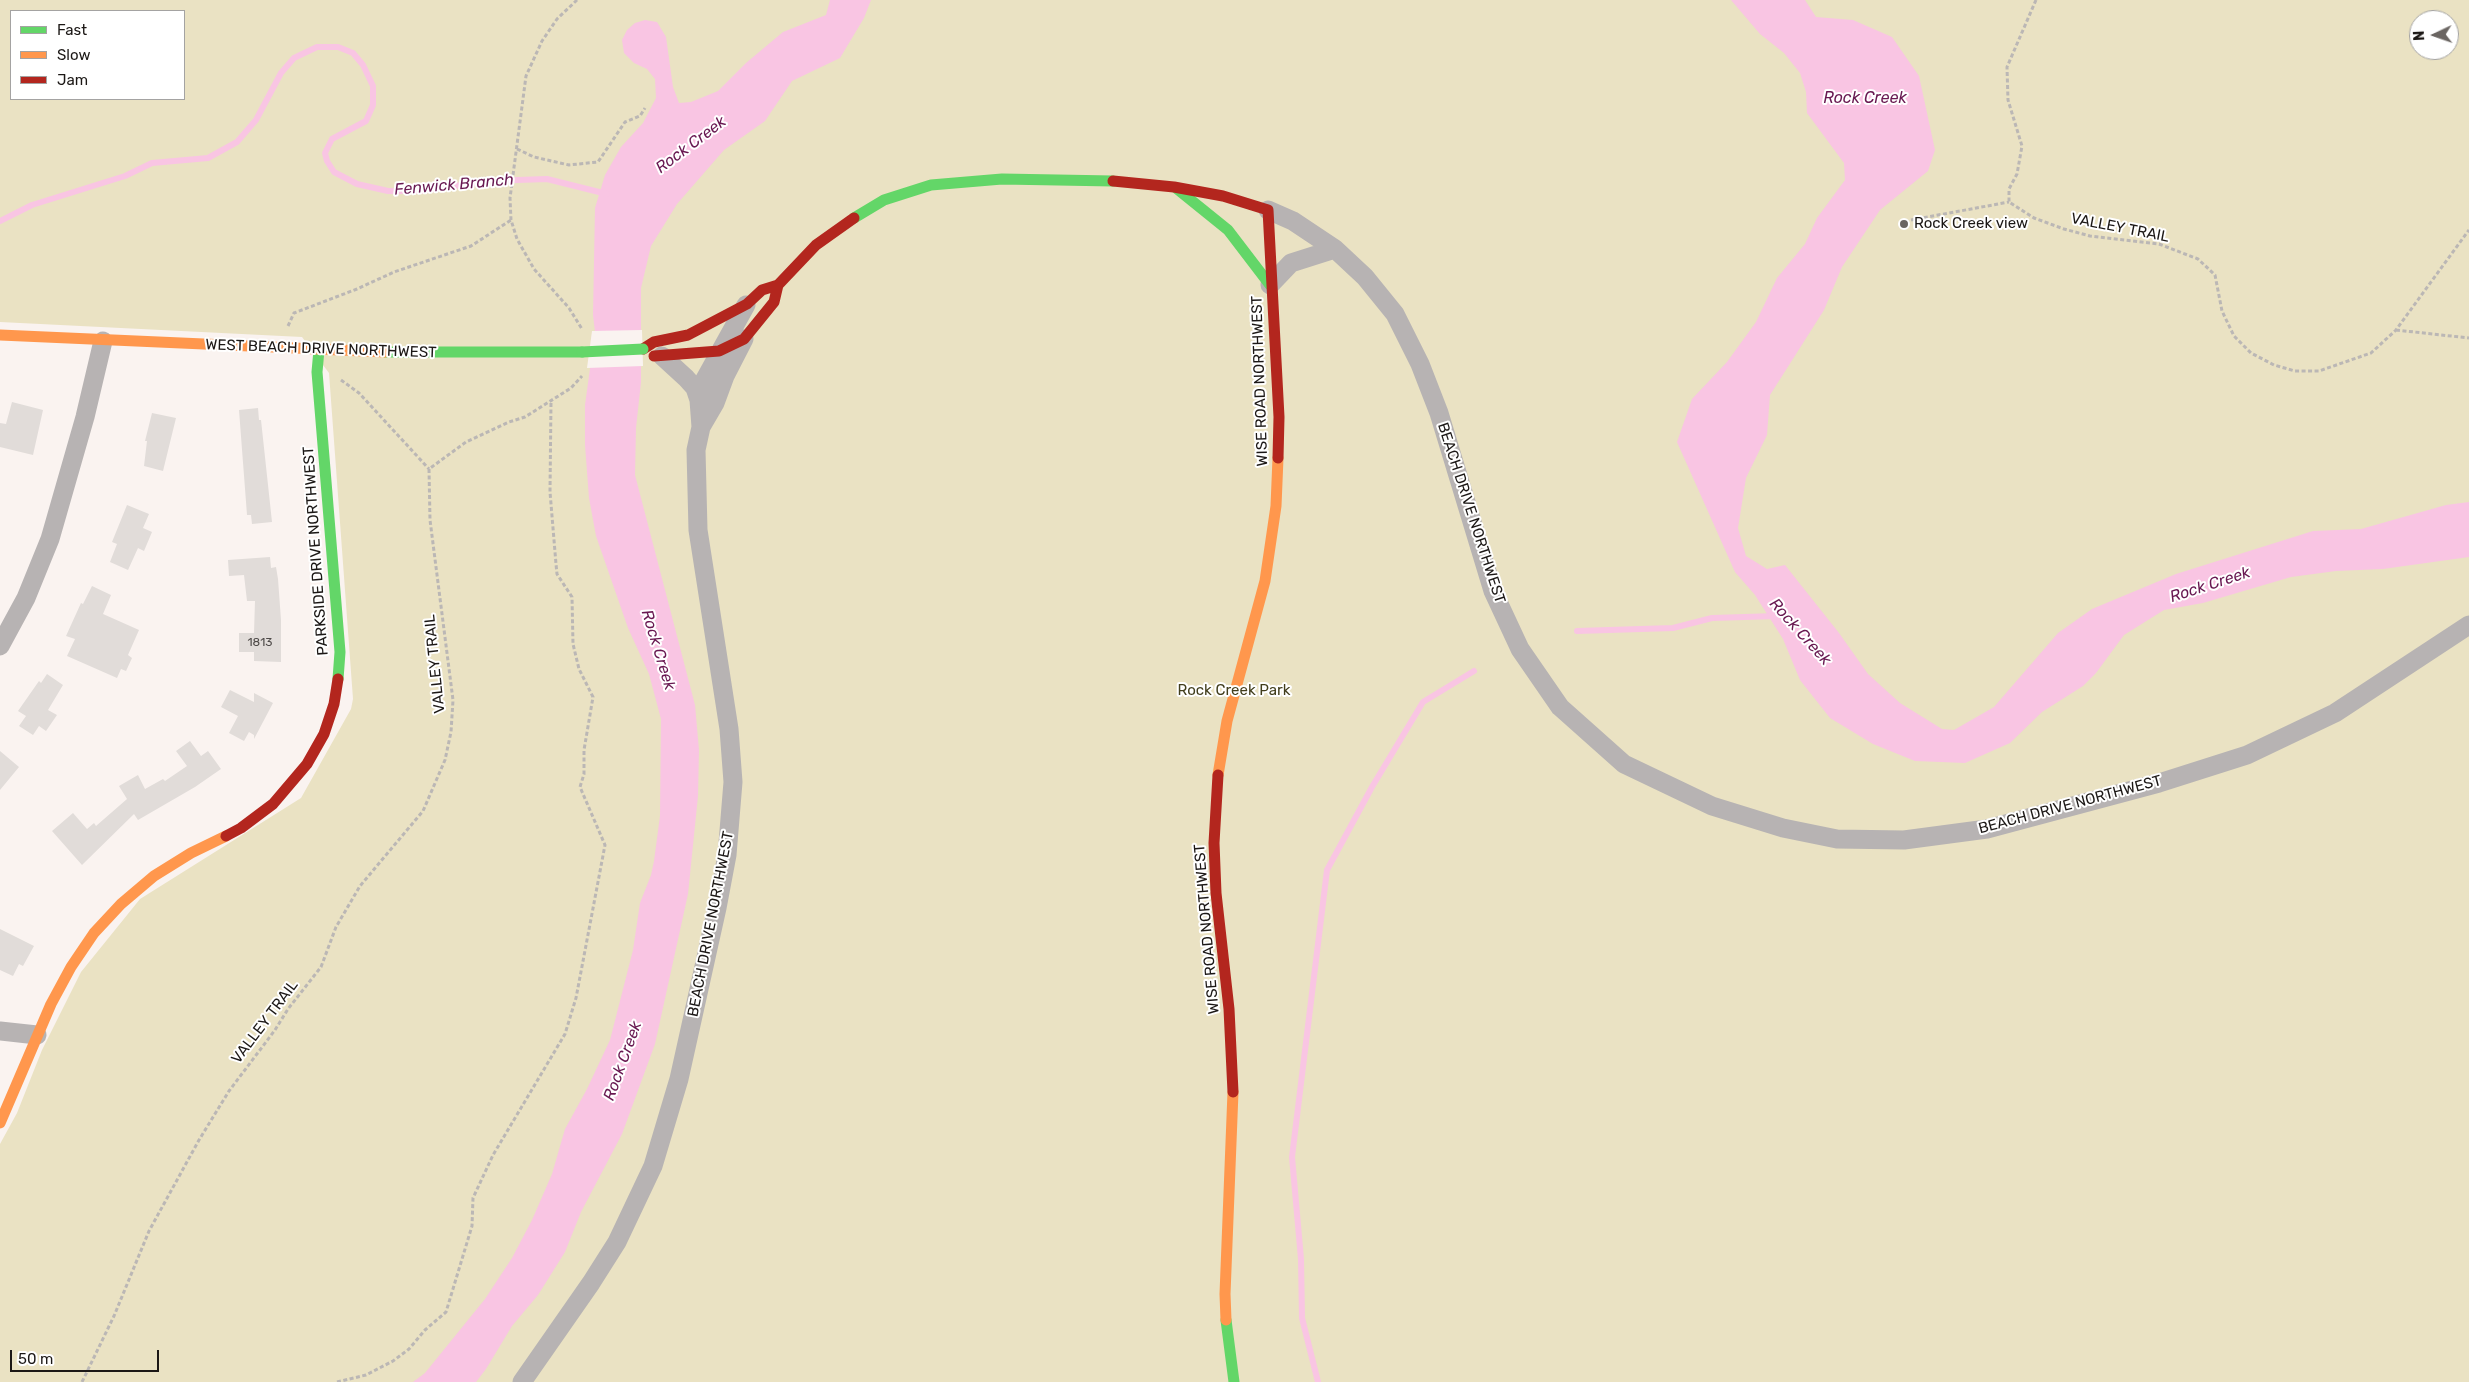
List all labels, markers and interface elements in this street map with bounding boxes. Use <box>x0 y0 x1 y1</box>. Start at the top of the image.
legend <box>10 10 185 100</box>
north arrow <box>2409 10 2459 60</box>
text: Fast <box>57 21 87 39</box>
text: N <box>2411 30 2428 41</box>
text: Slow <box>57 46 90 64</box>
text: Jam <box>57 71 88 89</box>
water label: Rock Creek <box>1823 88 1907 108</box>
water label: Rock Creek <box>652 112 730 178</box>
water label: Fenwick Branch <box>393 170 515 200</box>
street label: VALLEY TRAIL <box>2069 210 2171 246</box>
place label: Rock Creek view <box>1914 215 2028 233</box>
marker: Rock Creek view <box>1898 218 1910 230</box>
street label: WISE ROAD NORTHWEST <box>1248 295 1272 467</box>
street label: WEST BEACH DRIVE NORTHWEST <box>205 336 437 362</box>
street label: BEACH DRIVE NORTHWEST <box>1433 420 1509 606</box>
street label: PARKSIDE DRIVE NORTHWEST <box>300 446 332 656</box>
water label: Rock Creek <box>2167 563 2253 607</box>
water label: Rock Creek <box>1765 595 1835 669</box>
water label: Rock Creek <box>637 607 679 693</box>
street label: VALLEY TRAIL <box>421 614 449 714</box>
house number: 1813 <box>247 636 273 650</box>
park label: Rock Creek Park <box>1178 682 1290 700</box>
street label: BEACH DRIVE NORTHWEST <box>1976 772 2164 838</box>
street label: BEACH DRIVE NORTHWEST <box>684 830 738 1018</box>
street label: WISE ROAD NORTHWEST <box>1191 843 1223 1015</box>
street label: VALLEY TRAIL <box>228 977 302 1067</box>
water label: Rock Creek <box>600 1019 646 1103</box>
scale bar <box>12 1340 161 1372</box>
text: 50 m <box>18 1350 53 1368</box>

